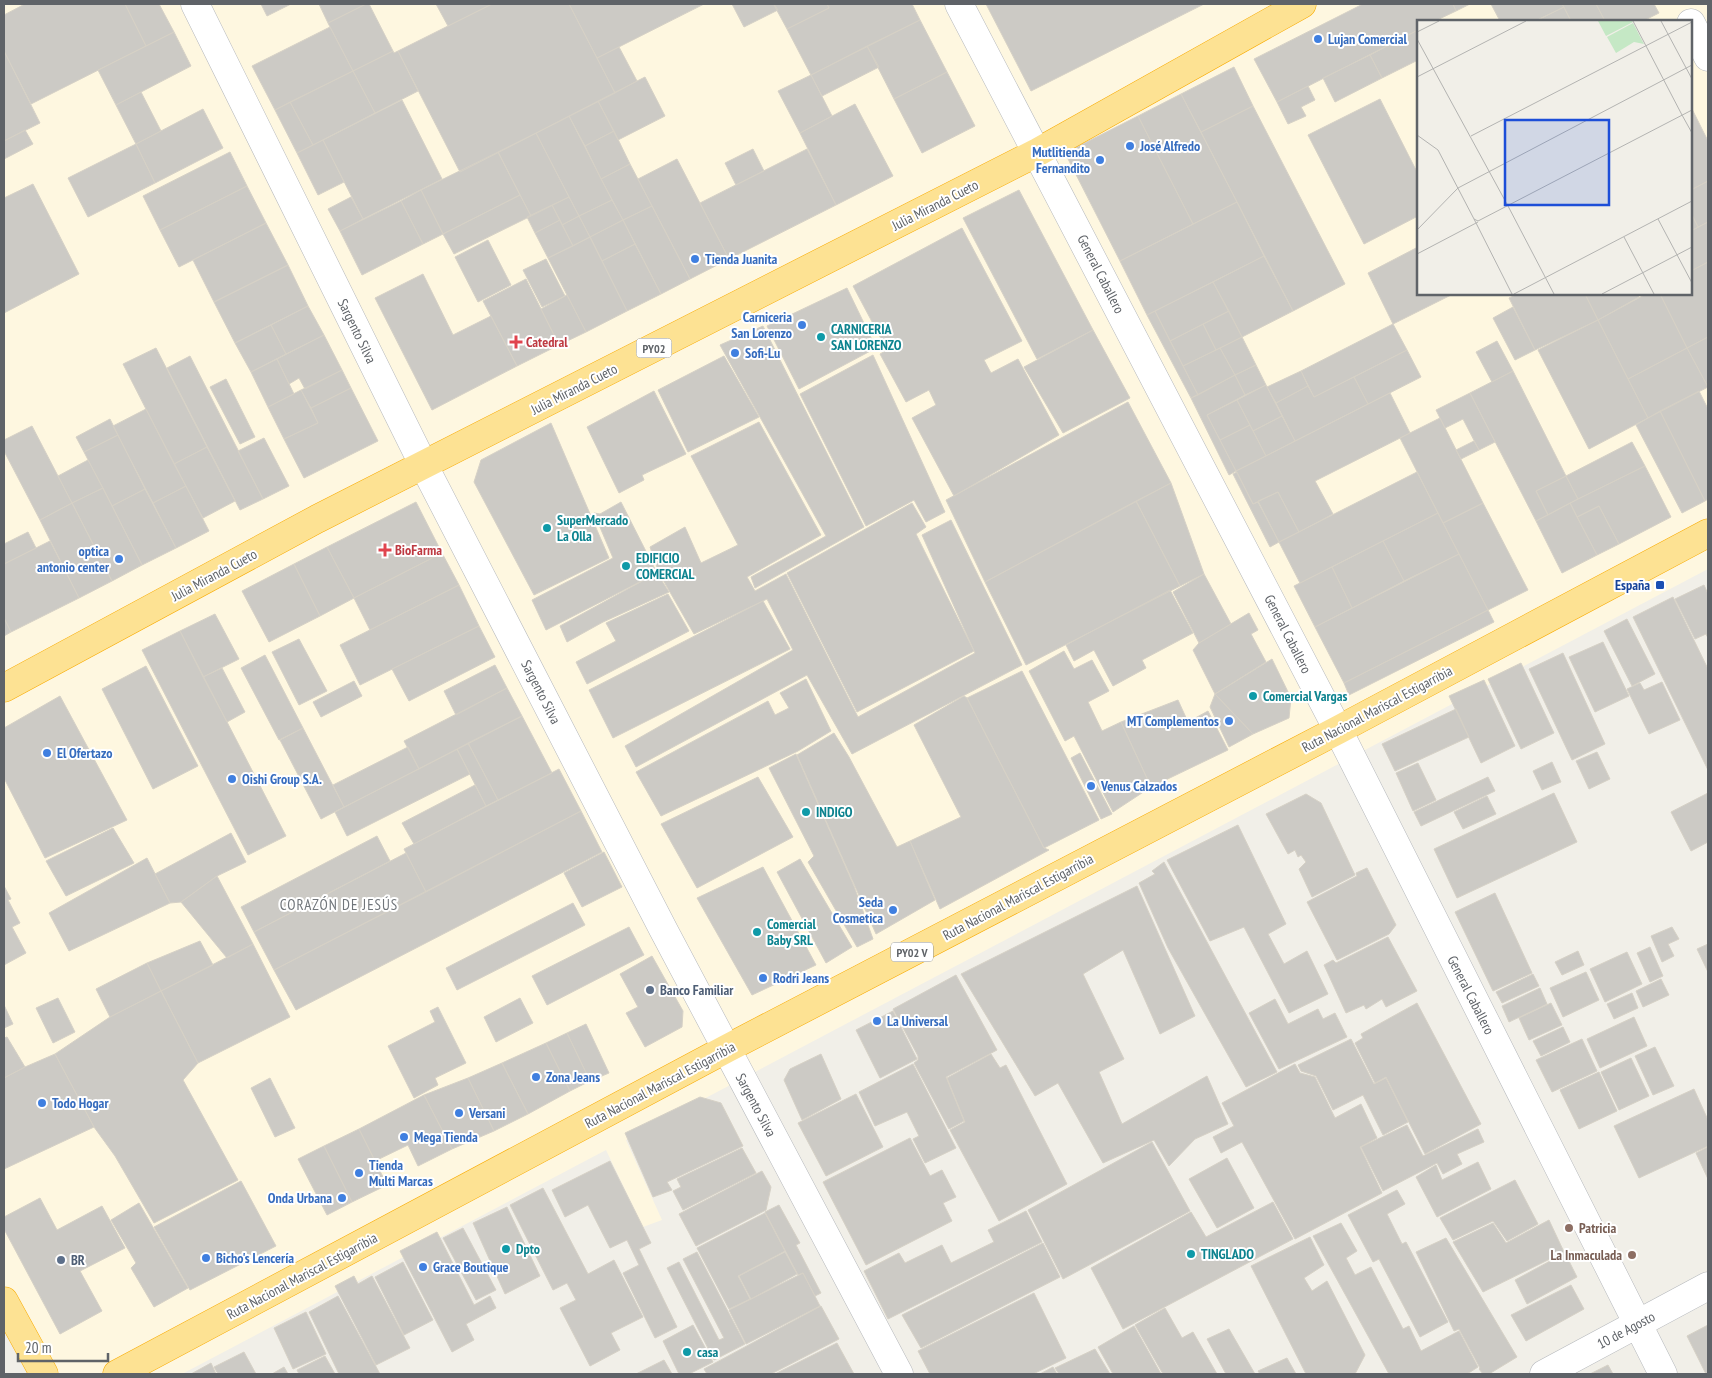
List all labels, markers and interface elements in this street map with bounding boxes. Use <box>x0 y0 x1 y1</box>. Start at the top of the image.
inset map <box>1417 20 1692 295</box>
place label: Lujan Comercial <box>1328 30 1408 48</box>
marker: Lujan Comercial <box>1312 33 1324 45</box>
place label: José Alfredo <box>1139 137 1200 155</box>
marker: José Alfredo <box>1124 140 1136 152</box>
place label: Mutlitienda Fernandito <box>1032 143 1090 177</box>
marker: Mutlitienda Fernandito <box>1094 154 1106 166</box>
street label: Julia Miranda Cueto <box>888 176 981 235</box>
street label: General Caballero <box>1073 232 1129 316</box>
place label: Tienda Juanita <box>705 250 778 268</box>
marker: Tienda Juanita <box>689 253 701 265</box>
street label: Sargento Silva <box>334 296 380 366</box>
place label: Carniceria San Lorenzo <box>731 308 792 342</box>
marker: Carniceria San Lorenzo <box>796 319 808 331</box>
place label: CARNICERIA SAN LORENZO <box>831 320 902 354</box>
marker: CARNICERIA SAN LORENZO <box>815 331 827 343</box>
place label: Catedral <box>526 333 568 351</box>
marker: Catedral <box>510 336 522 348</box>
road number: PY02 <box>636 338 672 358</box>
place label: Sofi-Lu <box>745 344 780 362</box>
marker: Sofi-Lu <box>729 347 741 359</box>
street label: Julia Miranda Cueto <box>527 360 620 419</box>
place label: SuperMercado La Olla <box>557 511 628 545</box>
marker: SuperMercado La Olla <box>541 522 553 534</box>
place label: BioFarma <box>395 541 442 559</box>
place label: optica antonio center <box>37 542 110 576</box>
marker: BioFarma <box>379 544 391 556</box>
street label: Julia Miranda Cueto <box>167 545 260 606</box>
place label: EDIFICIO COMERCIAL <box>636 549 694 583</box>
marker: optica antonio center <box>113 553 125 565</box>
marker: EDIFICIO COMERCIAL <box>620 560 632 572</box>
place label: España <box>1615 576 1650 594</box>
marker: España <box>1654 579 1666 591</box>
street label: General Caballero <box>1260 592 1316 676</box>
street label: Sargento Silva <box>517 657 565 727</box>
street label: Ruta Nacional Mariscal Estigarribia <box>1299 662 1455 756</box>
place label: Comercial Vargas <box>1263 687 1348 705</box>
marker: Comercial Vargas <box>1247 690 1259 702</box>
place label: MT Complementos <box>1127 712 1219 730</box>
marker: MT Complementos <box>1223 715 1235 727</box>
place label: El Ofertazo <box>57 744 112 762</box>
marker: El Ofertazo <box>41 747 53 759</box>
place label: Oishi Group S.A. <box>242 770 322 788</box>
marker: Oishi Group S.A. <box>226 773 238 785</box>
place label: Venus Calzados <box>1100 777 1177 795</box>
marker: Venus Calzados <box>1085 780 1097 792</box>
place label: INDIGO <box>816 803 853 821</box>
marker: INDIGO <box>800 806 812 818</box>
street label: Ruta Nacional Mariscal Estigarribia <box>940 850 1096 944</box>
place label: Seda Cosmetica <box>833 893 883 927</box>
district label: CORAZÓN DE JESÚS <box>280 895 398 914</box>
marker: Seda Cosmetica <box>887 904 899 916</box>
place label: Comercial Baby SRL <box>767 915 816 949</box>
marker: Comercial Baby SRL <box>751 926 763 938</box>
road number: PY02 V <box>891 942 933 962</box>
street label: General Caballero <box>1443 953 1499 1037</box>
place label: Rodri Jeans <box>773 969 829 987</box>
marker: Rodri Jeans <box>757 972 769 984</box>
place label: Banco Familiar <box>660 981 734 999</box>
marker: Banco Familiar <box>644 984 656 996</box>
place label: La Universal <box>887 1012 949 1030</box>
marker: La Universal <box>871 1015 883 1027</box>
street label: Ruta Nacional Mariscal Estigarribia <box>582 1038 738 1132</box>
place label: Zona Jeans <box>546 1068 600 1086</box>
street label: Sargento Silva <box>732 1070 780 1140</box>
marker: Zona Jeans <box>530 1071 542 1083</box>
place label: Todo Hogar <box>52 1094 109 1112</box>
marker: Todo Hogar <box>36 1097 48 1109</box>
place label: Versani <box>468 1104 505 1122</box>
marker: Versani <box>453 1107 465 1119</box>
place label: Mega Tienda <box>414 1128 478 1146</box>
marker: Mega Tienda <box>398 1131 410 1143</box>
place label: Tienda Multi Marcas <box>369 1156 433 1190</box>
marker: Tienda Multi Marcas <box>353 1167 365 1179</box>
place label: Onda Urbana <box>268 1189 332 1207</box>
marker: Onda Urbana <box>336 1192 348 1204</box>
place label: Patricia <box>1579 1219 1617 1237</box>
marker: Patricia <box>1563 1222 1575 1234</box>
street label: Ruta Nacional Mariscal Estigarribia <box>224 1229 380 1323</box>
place label: Dpto <box>516 1240 540 1258</box>
marker: Dpto <box>500 1243 512 1255</box>
place label: TINGLADO <box>1201 1245 1254 1263</box>
place label: La Inmaculada <box>1550 1246 1622 1264</box>
marker: TINGLADO <box>1185 1248 1197 1260</box>
place label: Bicho's Lencería <box>216 1249 294 1267</box>
marker: La Inmaculada <box>1626 1249 1638 1261</box>
place label: BR <box>71 1251 85 1269</box>
marker: Bicho's Lencería <box>200 1252 212 1264</box>
marker: BR <box>55 1254 67 1266</box>
place label: Grace Boutique <box>433 1258 509 1276</box>
marker: Grace Boutique <box>417 1261 429 1273</box>
street label: 10 de Agosto <box>1594 1307 1658 1353</box>
scale bar <box>18 1330 108 1362</box>
text: 20 m <box>25 1338 51 1357</box>
place label: casa <box>697 1343 719 1361</box>
marker: casa <box>681 1346 693 1358</box>

